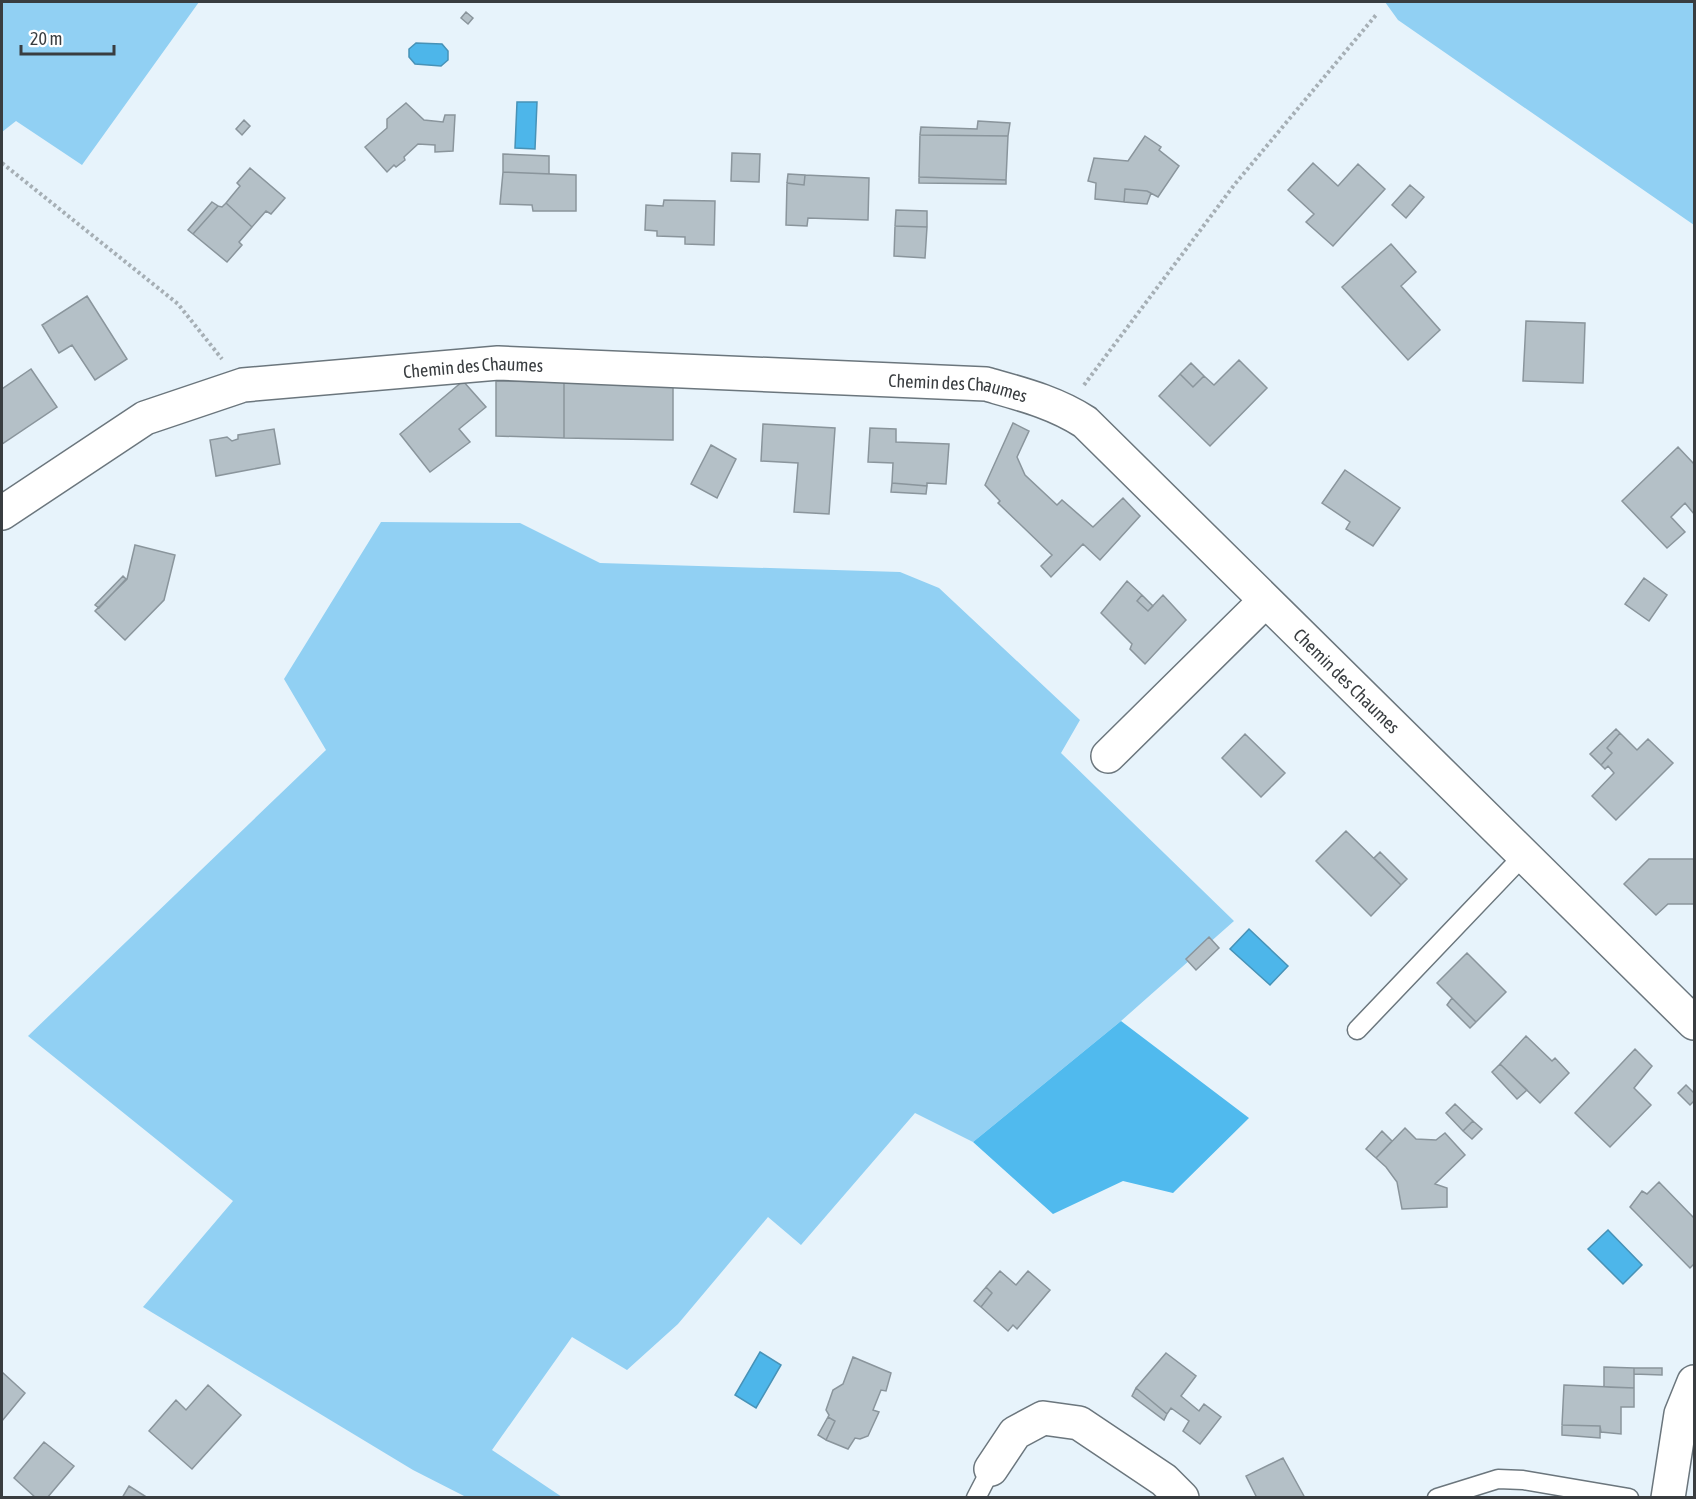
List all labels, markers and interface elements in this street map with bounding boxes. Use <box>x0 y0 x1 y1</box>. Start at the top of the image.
scale bar <box>21 18 114 56</box>
text: 20 m <box>30 28 62 49</box>
street label: Chemin des Chaumes <box>402 352 544 382</box>
street label: Chemin des Chaumes <box>888 369 1030 406</box>
street label: Chemin des Chaumes <box>1290 624 1404 737</box>

